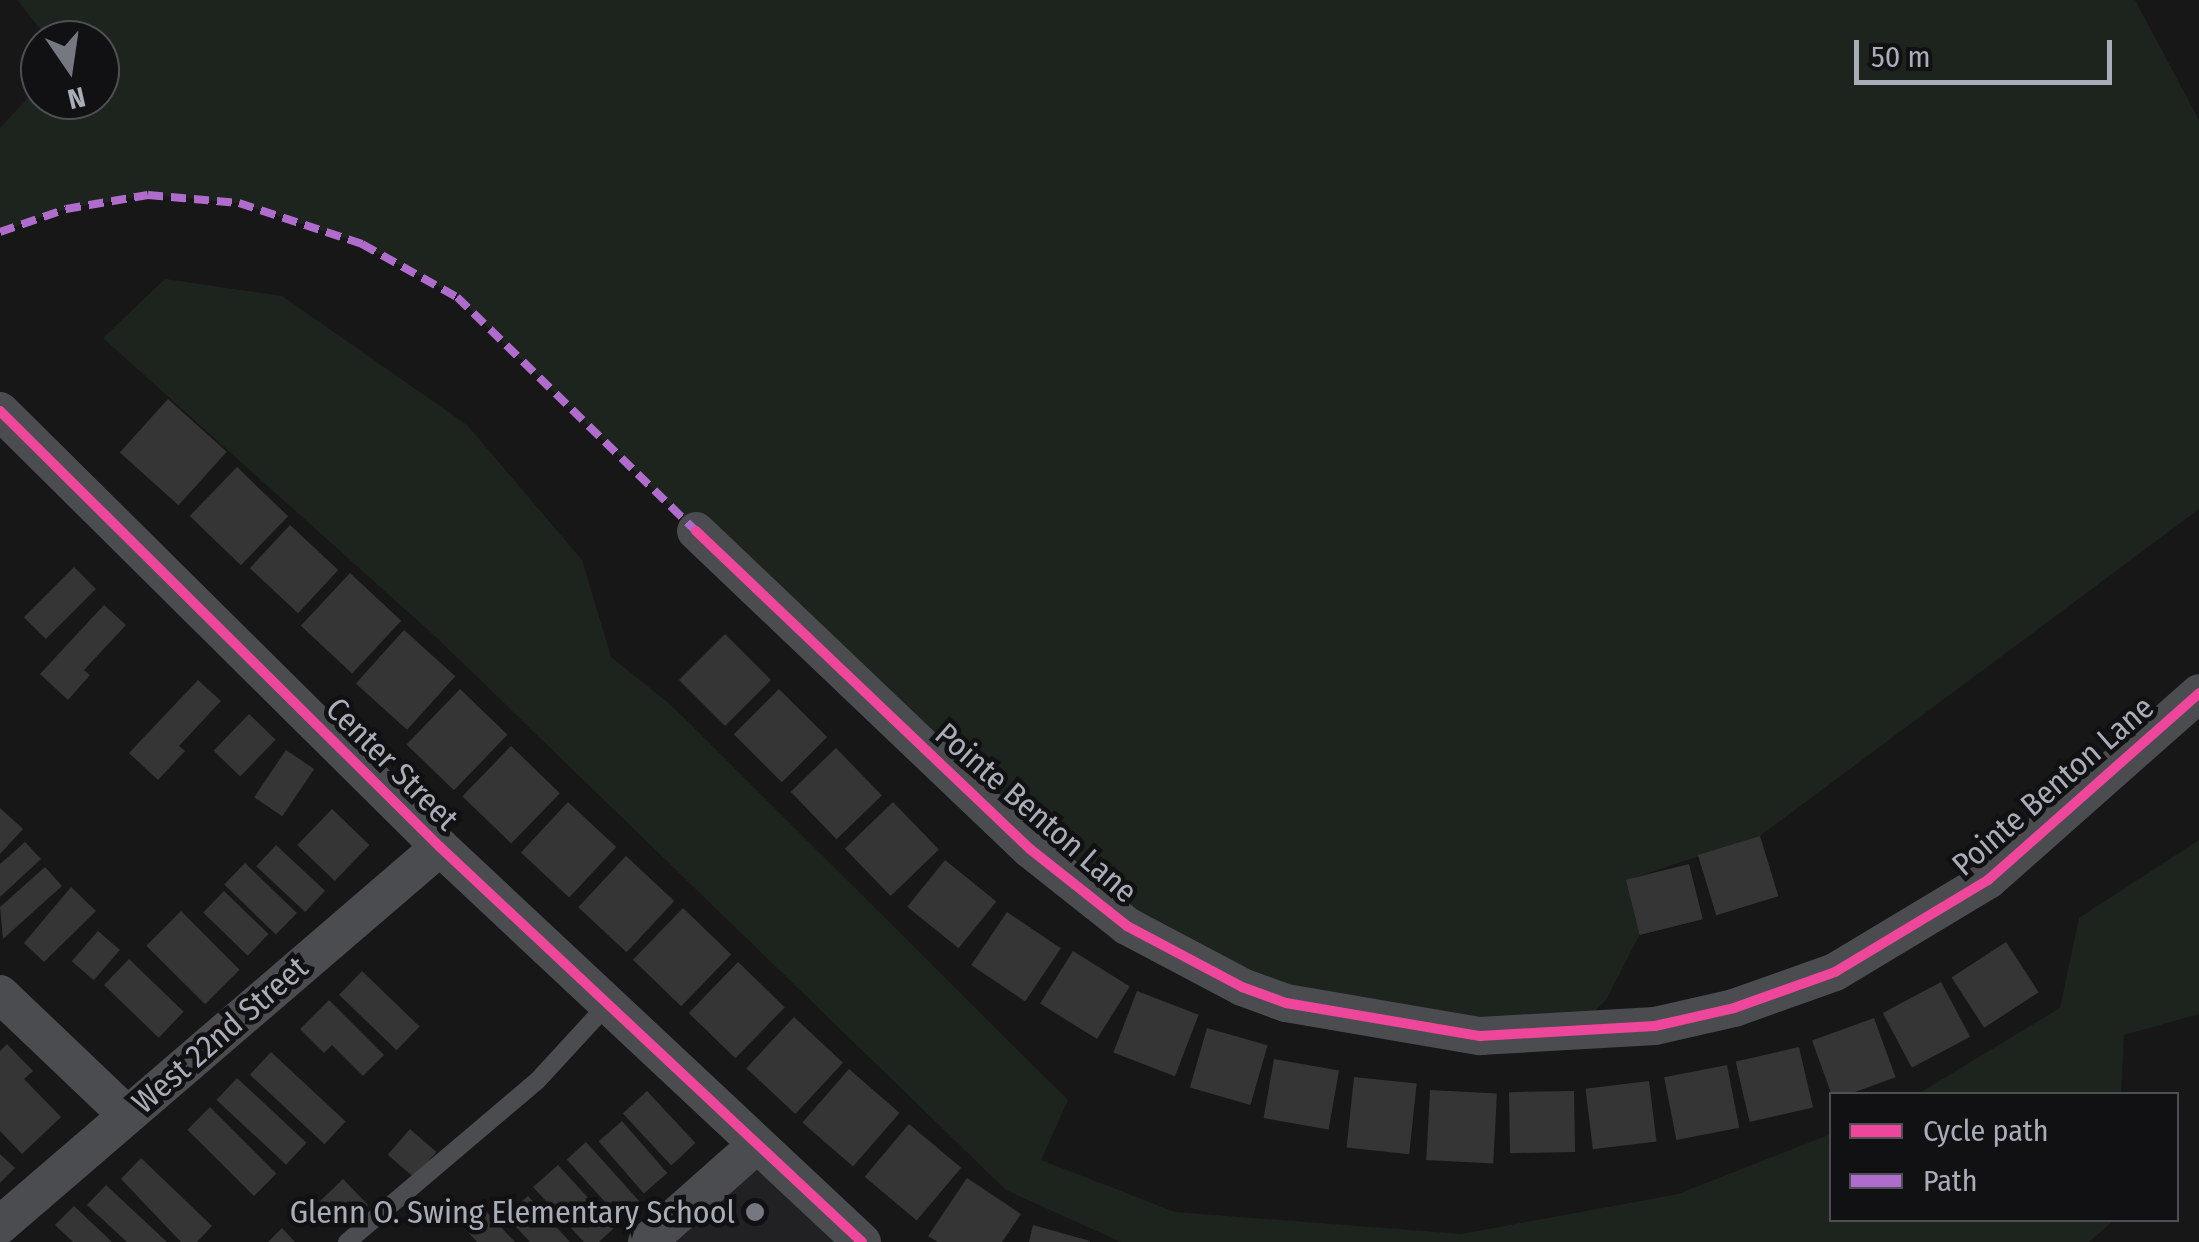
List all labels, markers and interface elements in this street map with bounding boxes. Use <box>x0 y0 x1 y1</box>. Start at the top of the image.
north arrow <box>20 20 120 120</box>
scale bar <box>1859 20 2116 82</box>
text: 50 m <box>1871 39 1931 75</box>
text: N <box>65 80 88 116</box>
street label: Pointe Benton Lane <box>1944 688 2162 884</box>
street label: Center Street <box>318 690 466 838</box>
street label: Pointe Benton Lane <box>927 715 1145 911</box>
street label: West 22nd Street <box>125 948 315 1122</box>
legend <box>1829 1092 2179 1222</box>
text: Cycle path <box>1923 1113 2049 1149</box>
text: Path <box>1923 1163 1977 1199</box>
place label: Glenn O. Swing Elementary School <box>290 1193 735 1231</box>
marker: Glenn O. Swing Elementary School <box>744 1201 766 1223</box>

